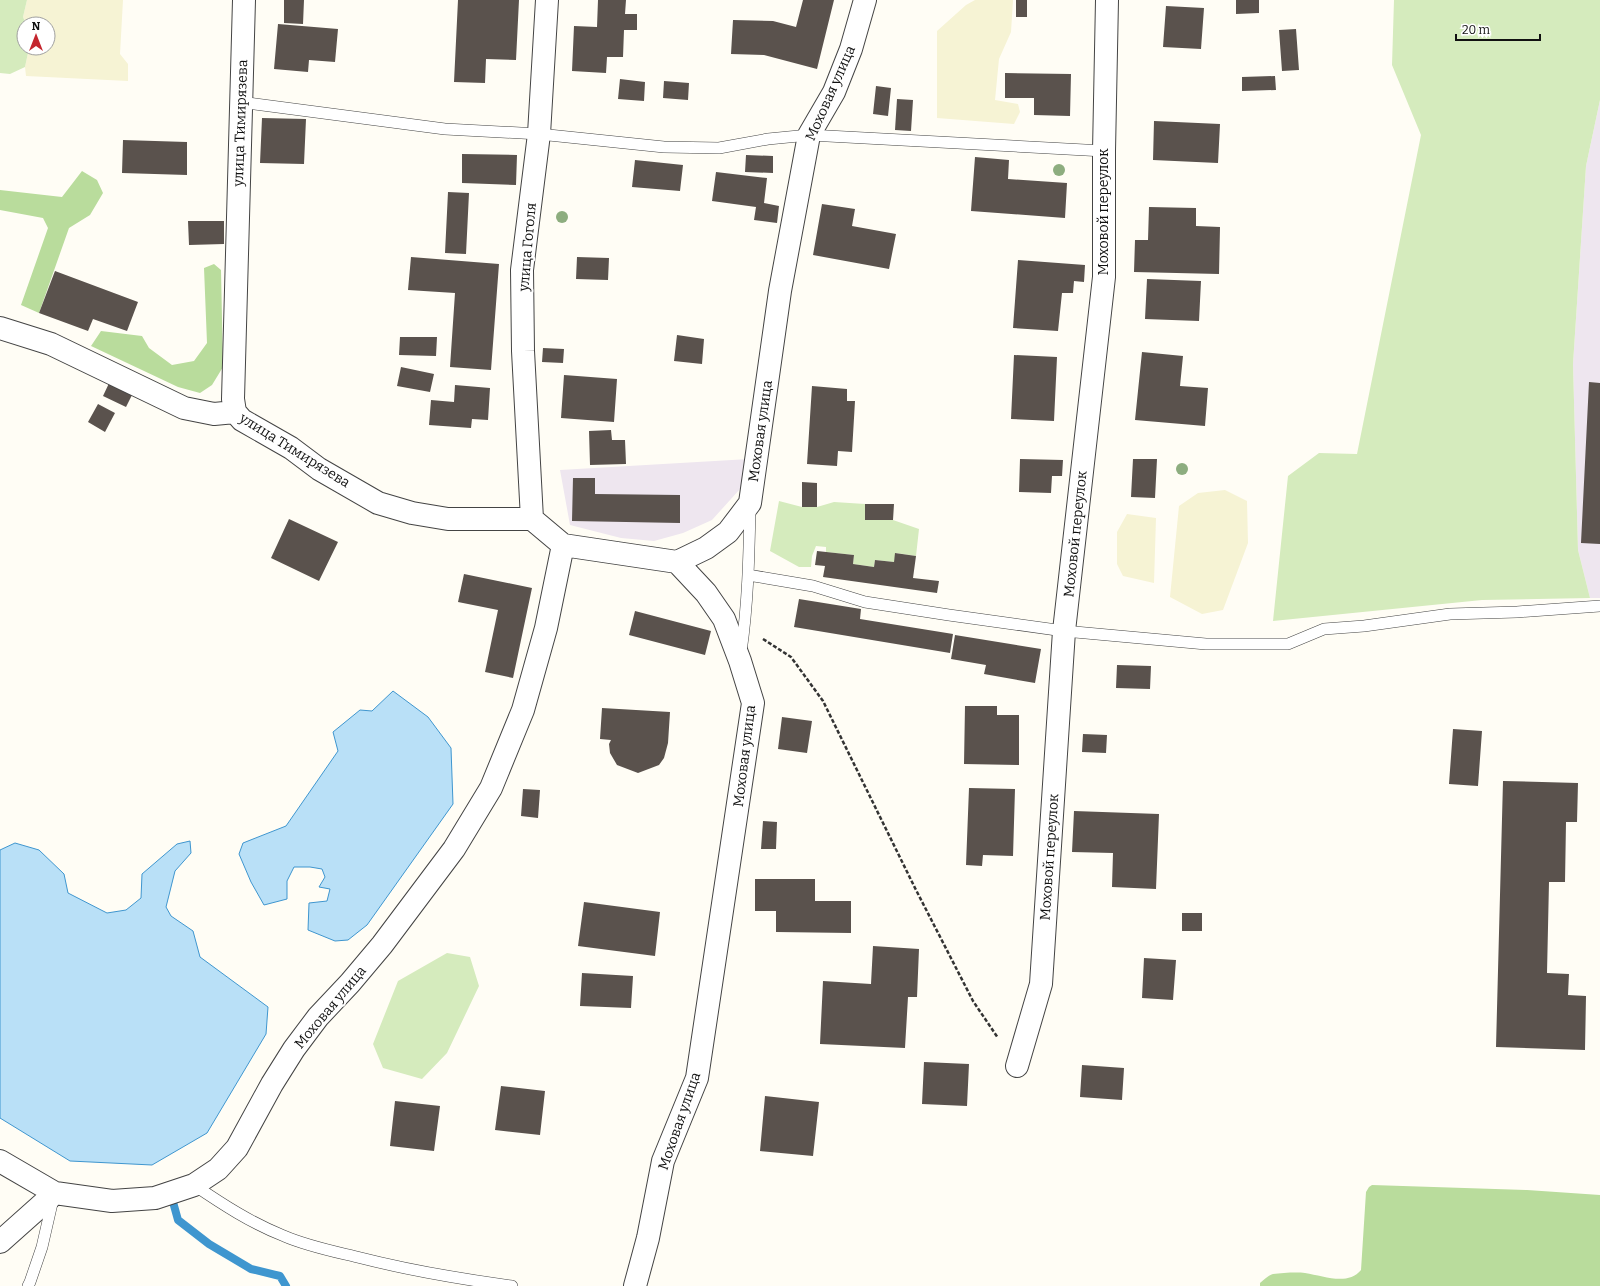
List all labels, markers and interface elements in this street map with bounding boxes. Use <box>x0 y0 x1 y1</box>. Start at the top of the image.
north arrow <box>16 16 56 56</box>
scale bar <box>1456 16 1540 42</box>
text: N <box>32 20 41 33</box>
text: 20 m <box>1462 23 1491 37</box>
street label: Моховая улица <box>802 43 859 143</box>
street label: улица Тимирязева <box>230 59 251 188</box>
street label: Моховой переулок <box>1095 148 1112 276</box>
street label: улица Гоголя <box>515 202 540 293</box>
street label: Моховая улица <box>745 379 776 483</box>
street label: улица Тимирязева <box>236 409 353 491</box>
street label: Моховой переулок <box>1060 469 1091 598</box>
street label: Моховая улица <box>730 704 759 808</box>
street label: Моховой переулок <box>1037 792 1062 921</box>
street label: Моховая улица <box>291 962 370 1052</box>
street label: Моховая улица <box>655 1070 704 1172</box>

